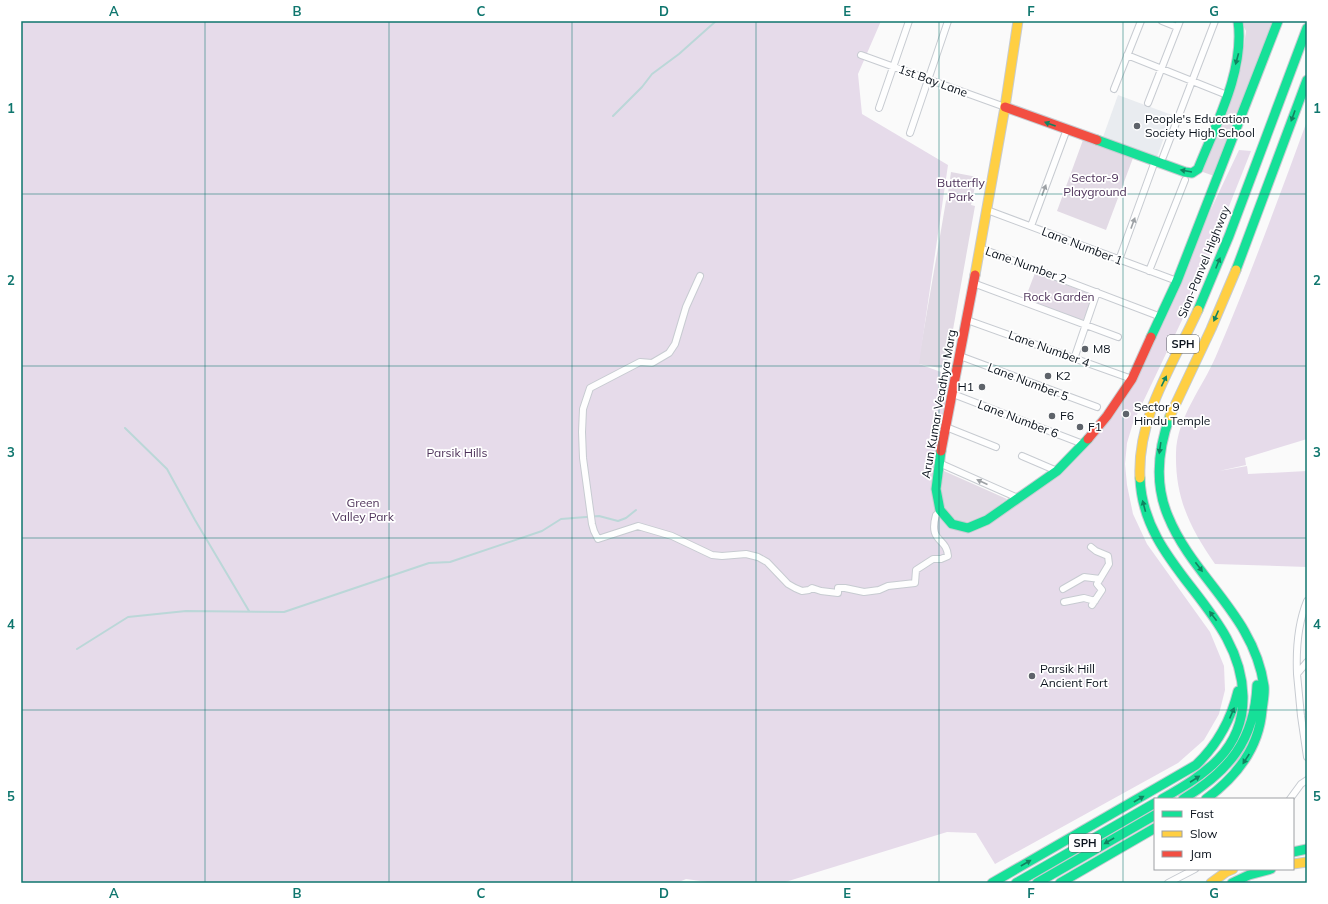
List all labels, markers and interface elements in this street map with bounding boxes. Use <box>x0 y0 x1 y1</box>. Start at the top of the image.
text: A <box>109 3 119 19</box>
text: B <box>293 3 302 19</box>
text: C <box>477 3 486 19</box>
text: D <box>659 3 669 19</box>
text: E <box>843 3 851 19</box>
text: F <box>1027 3 1035 19</box>
text: G <box>1209 3 1219 19</box>
one-way arrow <box>1233 53 1239 65</box>
street label: 1st Bay Lane <box>897 61 970 100</box>
text: 1 <box>7 100 15 116</box>
text: 1 <box>1313 100 1321 116</box>
place label: People's Education Society High School <box>1145 111 1255 140</box>
one-way arrow <box>1290 111 1296 123</box>
one-way arrow <box>1044 120 1056 126</box>
marker: People's Education Society High School <box>1132 121 1142 131</box>
one-way arrow <box>1180 168 1192 174</box>
park label: Sector-9 Playground <box>1063 170 1127 199</box>
park label: Butterfly Park <box>937 175 985 204</box>
one-way arrow <box>1042 183 1048 195</box>
street label: Sion-Panvel Highway <box>1174 203 1233 320</box>
one-way arrow <box>1130 217 1136 229</box>
street label: Lane Number 1 <box>1040 223 1125 268</box>
street label: Lane Number 2 <box>984 243 1069 286</box>
one-way arrow <box>1216 257 1222 269</box>
text: 2 <box>7 272 15 288</box>
text: 2 <box>1313 272 1321 288</box>
park label: Rock Garden <box>1023 289 1095 304</box>
one-way arrow <box>1213 310 1219 321</box>
street label: Lane Number 4 <box>1007 327 1092 370</box>
street label: Arun Kumar Veadhya Marg <box>918 328 959 480</box>
road number: SPH <box>1167 335 1199 353</box>
place label: M8 <box>1093 341 1111 356</box>
marker: M8 <box>1080 344 1090 354</box>
street label: Lane Number 5 <box>986 359 1071 404</box>
place label: K2 <box>1056 368 1071 383</box>
marker: K2 <box>1043 371 1053 381</box>
one-way arrow <box>1161 376 1167 387</box>
place label: H1 <box>958 379 974 394</box>
marker: H1 <box>977 382 987 392</box>
street label: Lane Number 6 <box>976 396 1061 441</box>
place label: Sector 9 Hindu Temple <box>1134 399 1210 428</box>
place label: F6 <box>1060 408 1074 423</box>
marker: Sector 9 Hindu Temple <box>1121 409 1131 419</box>
marker: F6 <box>1047 411 1057 421</box>
place label: F1 <box>1088 419 1102 434</box>
marker: F1 <box>1075 422 1085 432</box>
one-way arrow <box>1157 442 1163 454</box>
text: 3 <box>7 444 15 460</box>
text: 3 <box>1313 444 1321 460</box>
park label: Parsik Hills <box>427 445 487 460</box>
one-way arrow <box>977 479 988 485</box>
park label: Green Valley Park <box>332 495 395 524</box>
one-way arrow <box>1141 500 1147 512</box>
one-way arrow <box>1195 561 1204 572</box>
one-way arrow <box>1208 610 1217 621</box>
text: 4 <box>7 616 15 632</box>
text: 4 <box>1313 616 1321 632</box>
place label: Parsik Hill Ancient Fort <box>1040 661 1108 690</box>
marker: Parsik Hill Ancient Fort <box>1027 671 1037 681</box>
one-way arrow <box>1229 708 1235 719</box>
one-way arrow <box>1242 753 1249 765</box>
one-way arrow <box>1190 775 1200 783</box>
text: 5 <box>7 788 15 804</box>
text: 5 <box>1313 788 1321 804</box>
one-way arrow <box>1133 795 1145 802</box>
legend <box>1154 798 1294 870</box>
text: Fast <box>1190 806 1214 821</box>
text: Slow <box>1190 826 1218 841</box>
road number: SPH <box>1069 834 1101 852</box>
one-way arrow <box>1103 838 1115 845</box>
text: Jam <box>1190 846 1212 861</box>
one-way arrow <box>1020 859 1032 866</box>
text: A <box>109 885 119 901</box>
text: B <box>293 885 302 901</box>
text: C <box>477 885 486 901</box>
text: D <box>659 885 669 901</box>
text: E <box>843 885 851 901</box>
text: F <box>1027 885 1035 901</box>
text: G <box>1209 885 1219 901</box>

